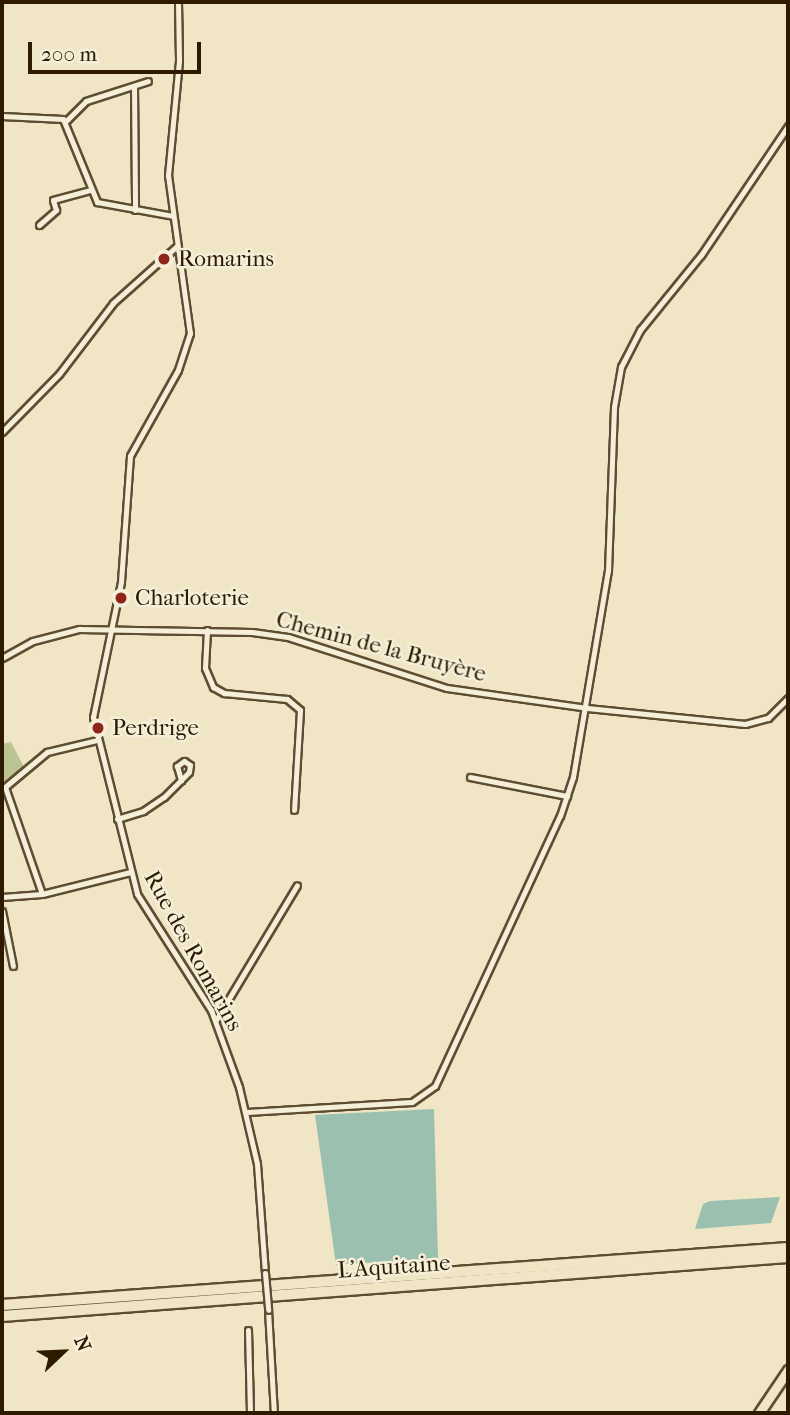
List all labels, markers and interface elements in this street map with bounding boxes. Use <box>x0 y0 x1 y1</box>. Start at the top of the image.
scale bar <box>32 28 205 72</box>
text: 200 m <box>41 42 97 66</box>
place label: Romarins <box>178 245 274 273</box>
marker: Romarins <box>156 251 172 267</box>
place label: Charloterie <box>135 584 249 612</box>
marker: Charloterie <box>113 590 129 606</box>
street label: Chemin de la Bruyère <box>273 606 489 688</box>
place label: Perdrige <box>112 714 199 742</box>
marker: Perdrige <box>90 720 106 736</box>
street label: Rue des Romarins <box>138 866 248 1036</box>
street label: L'Aquitaine <box>337 1249 451 1285</box>
north arrow <box>28 1317 98 1387</box>
text: N <box>69 1333 95 1355</box>

